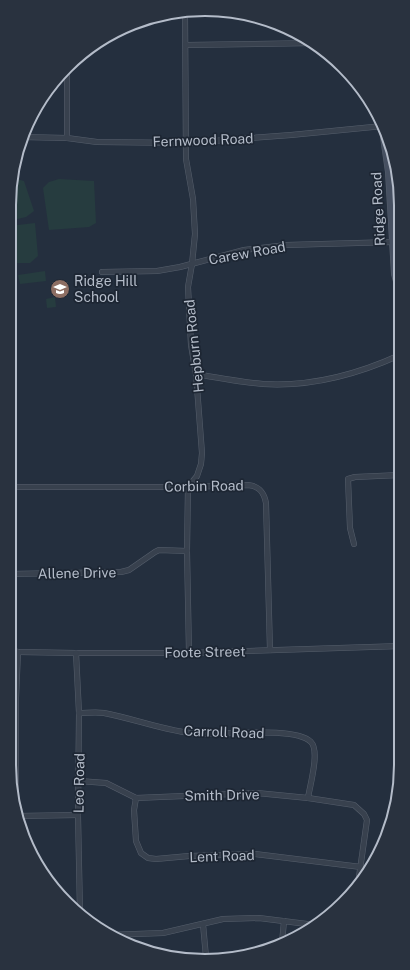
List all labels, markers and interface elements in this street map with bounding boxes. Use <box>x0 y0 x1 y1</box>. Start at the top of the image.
street label: Fernwood Road <box>152 130 254 150</box>
street label: Ridge Road <box>368 172 388 246</box>
street label: Carew Road <box>207 238 287 268</box>
place label: Ridge Hill School <box>74 273 137 305</box>
school or university icon: Ridge Hill School <box>49 278 71 300</box>
street label: Hepburn Road <box>181 299 207 393</box>
street label: Corbin Road <box>164 477 244 495</box>
street label: Allene Drive <box>38 564 117 582</box>
street label: Foote Street <box>164 643 246 661</box>
street label: Carroll Road <box>183 723 265 741</box>
street label: Leo Road <box>70 753 88 813</box>
street label: Smith Drive <box>184 786 260 804</box>
street label: Lent Road <box>189 847 255 865</box>

